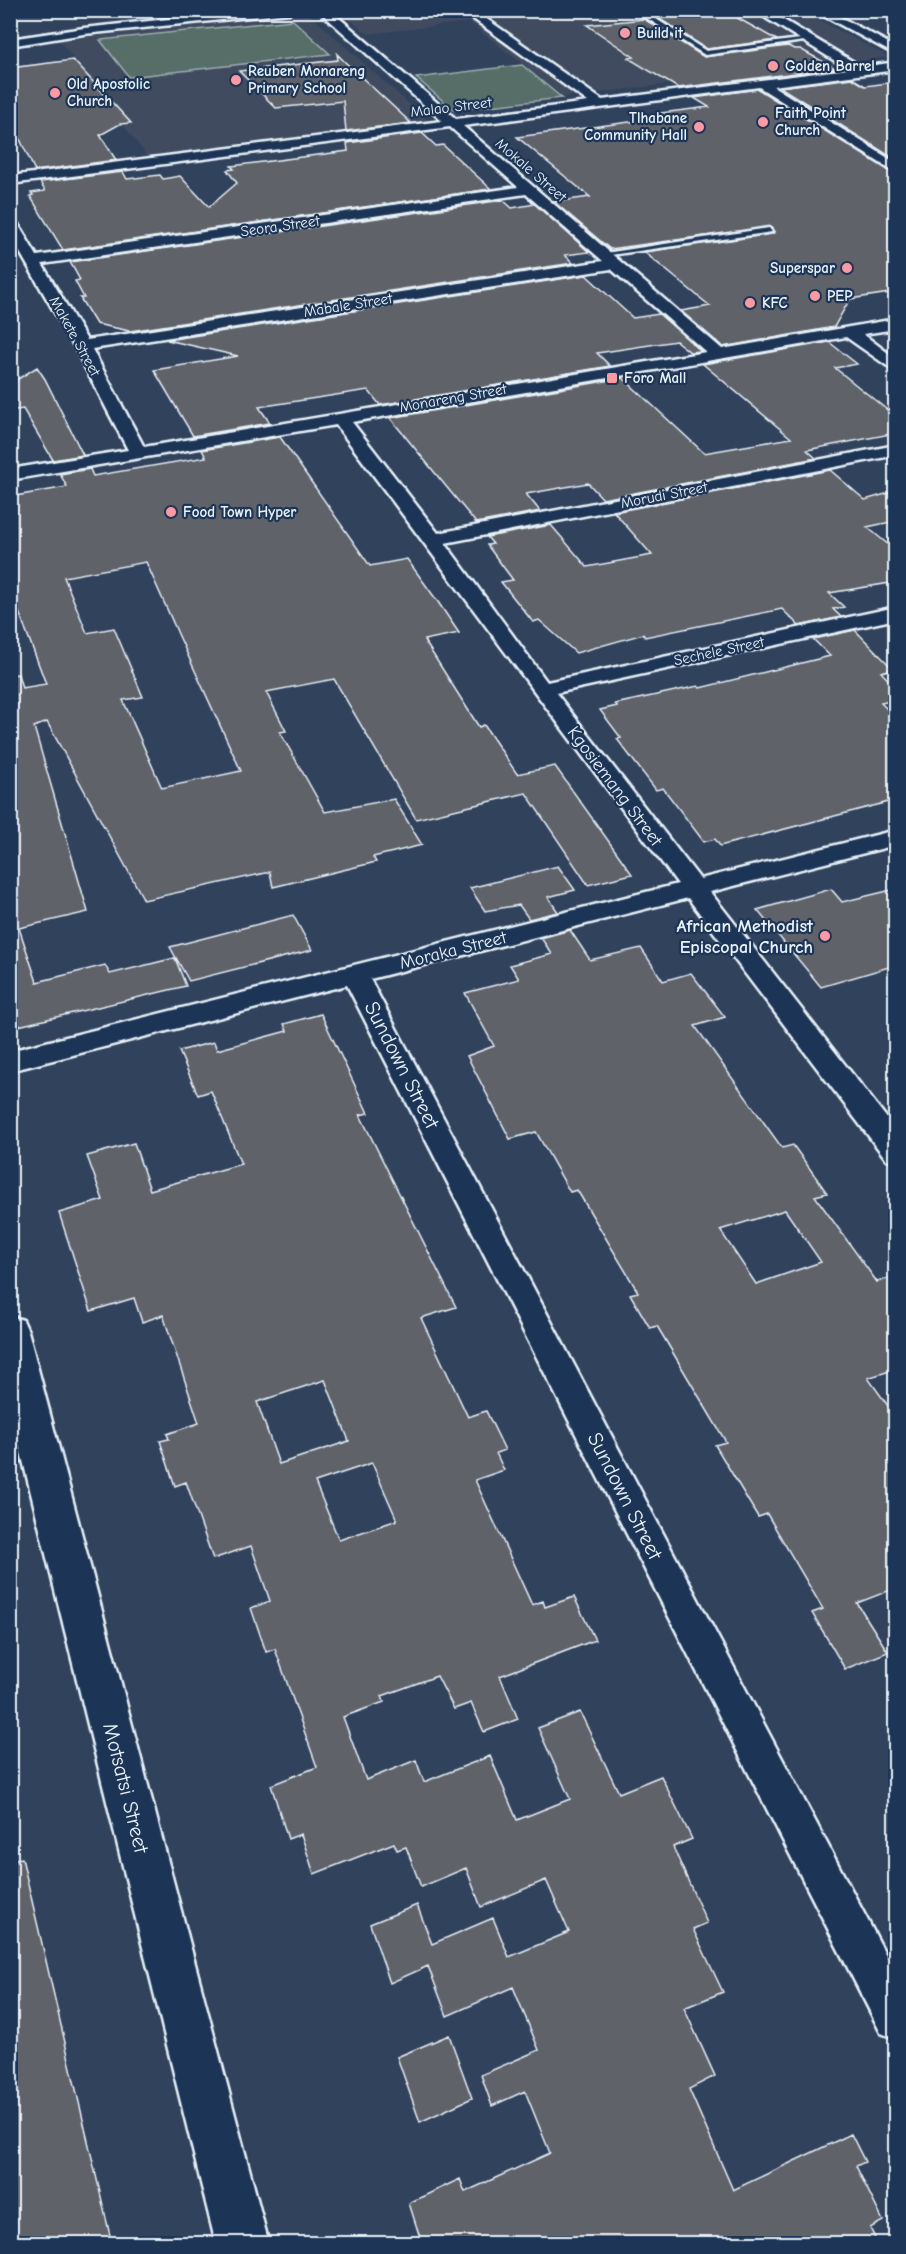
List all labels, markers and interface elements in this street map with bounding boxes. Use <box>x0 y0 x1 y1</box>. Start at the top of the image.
place label: Build it <box>637 24 684 42</box>
marker: Build it <box>618 26 632 40</box>
place label: Golden Barrel <box>785 57 875 75</box>
marker: Golden Barrel <box>766 59 780 73</box>
place label: Reuben Monareng Primary School <box>248 62 366 97</box>
marker: Reuben Monareng Primary School <box>229 73 243 87</box>
place label: Old Apostolic Church <box>67 75 150 110</box>
marker: Old Apostolic Church <box>48 86 62 100</box>
street label: Malao Street <box>409 93 493 121</box>
place label: Faith Point Church <box>775 104 847 139</box>
place label: Tlhabane Community Hall <box>584 109 687 144</box>
marker: Faith Point Church <box>756 115 770 129</box>
marker: Tlhabane Community Hall <box>692 120 706 134</box>
street label: Mokale Street <box>492 134 571 206</box>
street label: Seora Street <box>239 211 321 240</box>
place label: Superspar <box>770 259 835 277</box>
marker: Superspar <box>840 261 854 275</box>
place label: PEP <box>827 287 853 305</box>
street label: Mabale Street <box>302 289 394 321</box>
marker: PEP <box>808 289 822 303</box>
street label: Makete Street <box>46 293 105 380</box>
place label: KFC <box>762 294 788 312</box>
marker: KFC <box>743 296 757 310</box>
place label: Foro Mall <box>624 369 686 387</box>
marker: Foro Mall <box>605 371 619 385</box>
street label: Monareng Street <box>398 380 509 416</box>
street label: Morudi Street <box>619 478 710 512</box>
place label: Food Town Hyper <box>183 503 296 521</box>
marker: Food Town Hyper <box>164 505 178 519</box>
street label: Sechele Street <box>672 632 767 669</box>
street label: Kgosiemang Street <box>563 722 667 851</box>
place label: African Methodist Episcopal Church <box>676 916 814 958</box>
street label: Moraka Street <box>398 927 510 974</box>
marker: African Methodist Episcopal Church <box>818 929 832 943</box>
street label: Sundown Street <box>360 997 445 1134</box>
street label: Sundown Street <box>583 1428 668 1565</box>
street label: Motsatsi Street <box>98 1721 154 1856</box>

